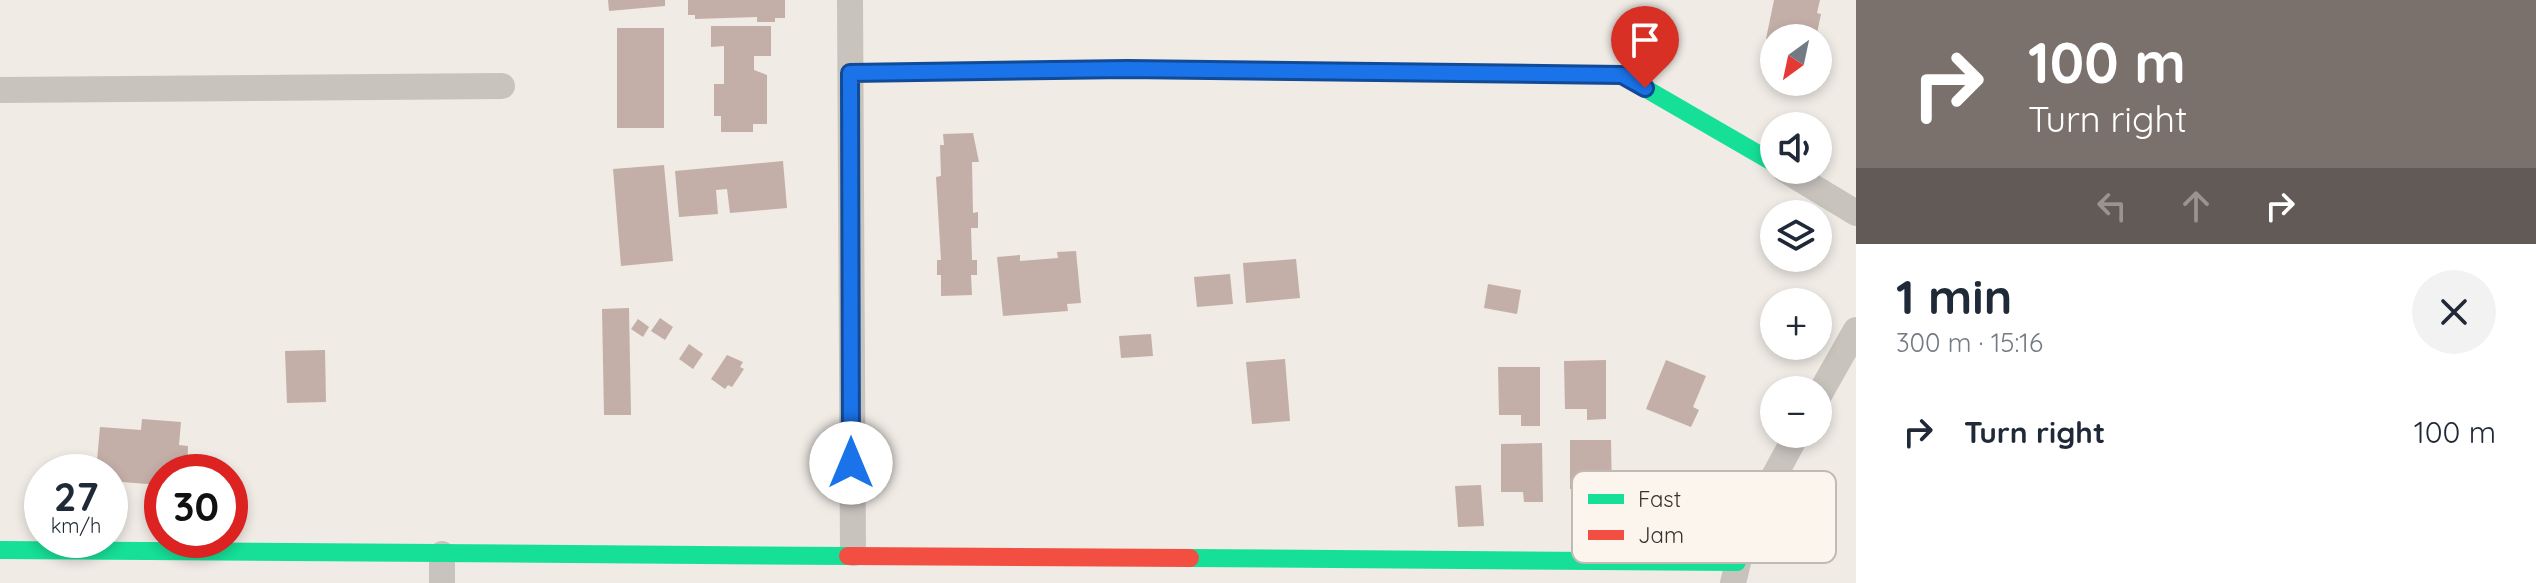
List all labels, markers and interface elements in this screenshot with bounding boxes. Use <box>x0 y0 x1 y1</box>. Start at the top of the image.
pin <box>1611 6 1679 88</box>
icon: arrive <box>1623 18 1667 62</box>
north arrow <box>1760 24 1832 96</box>
map controls <box>1760 24 1832 448</box>
text: 100 m <box>2028 27 2186 97</box>
icon: right <box>1896 32 2000 136</box>
text: Turn right <box>2028 96 2187 141</box>
button: sound <box>1760 112 1832 184</box>
icon: left <box>2090 184 2134 228</box>
icon: ahead <box>2174 184 2218 228</box>
icon: right <box>2258 184 2302 228</box>
button: layers <box>1760 200 1832 272</box>
text: 1 min <box>1896 266 2012 326</box>
button: close <box>2412 270 2496 354</box>
button: + <box>1760 288 1832 360</box>
text: 300 m · 15:16 <box>1896 326 2043 359</box>
button: − <box>1760 376 1832 448</box>
icon: right <box>1896 410 1940 454</box>
text: Turn right <box>1964 413 2105 451</box>
text: 100 m <box>2414 413 2496 451</box>
position arrow <box>809 421 893 505</box>
speed limit sign: 30 <box>144 454 248 558</box>
text: 27 <box>54 471 98 521</box>
legend <box>1572 471 1836 563</box>
text: Fast <box>1638 485 1681 513</box>
text: km/h <box>51 513 101 538</box>
text: Jam <box>1638 521 1684 549</box>

